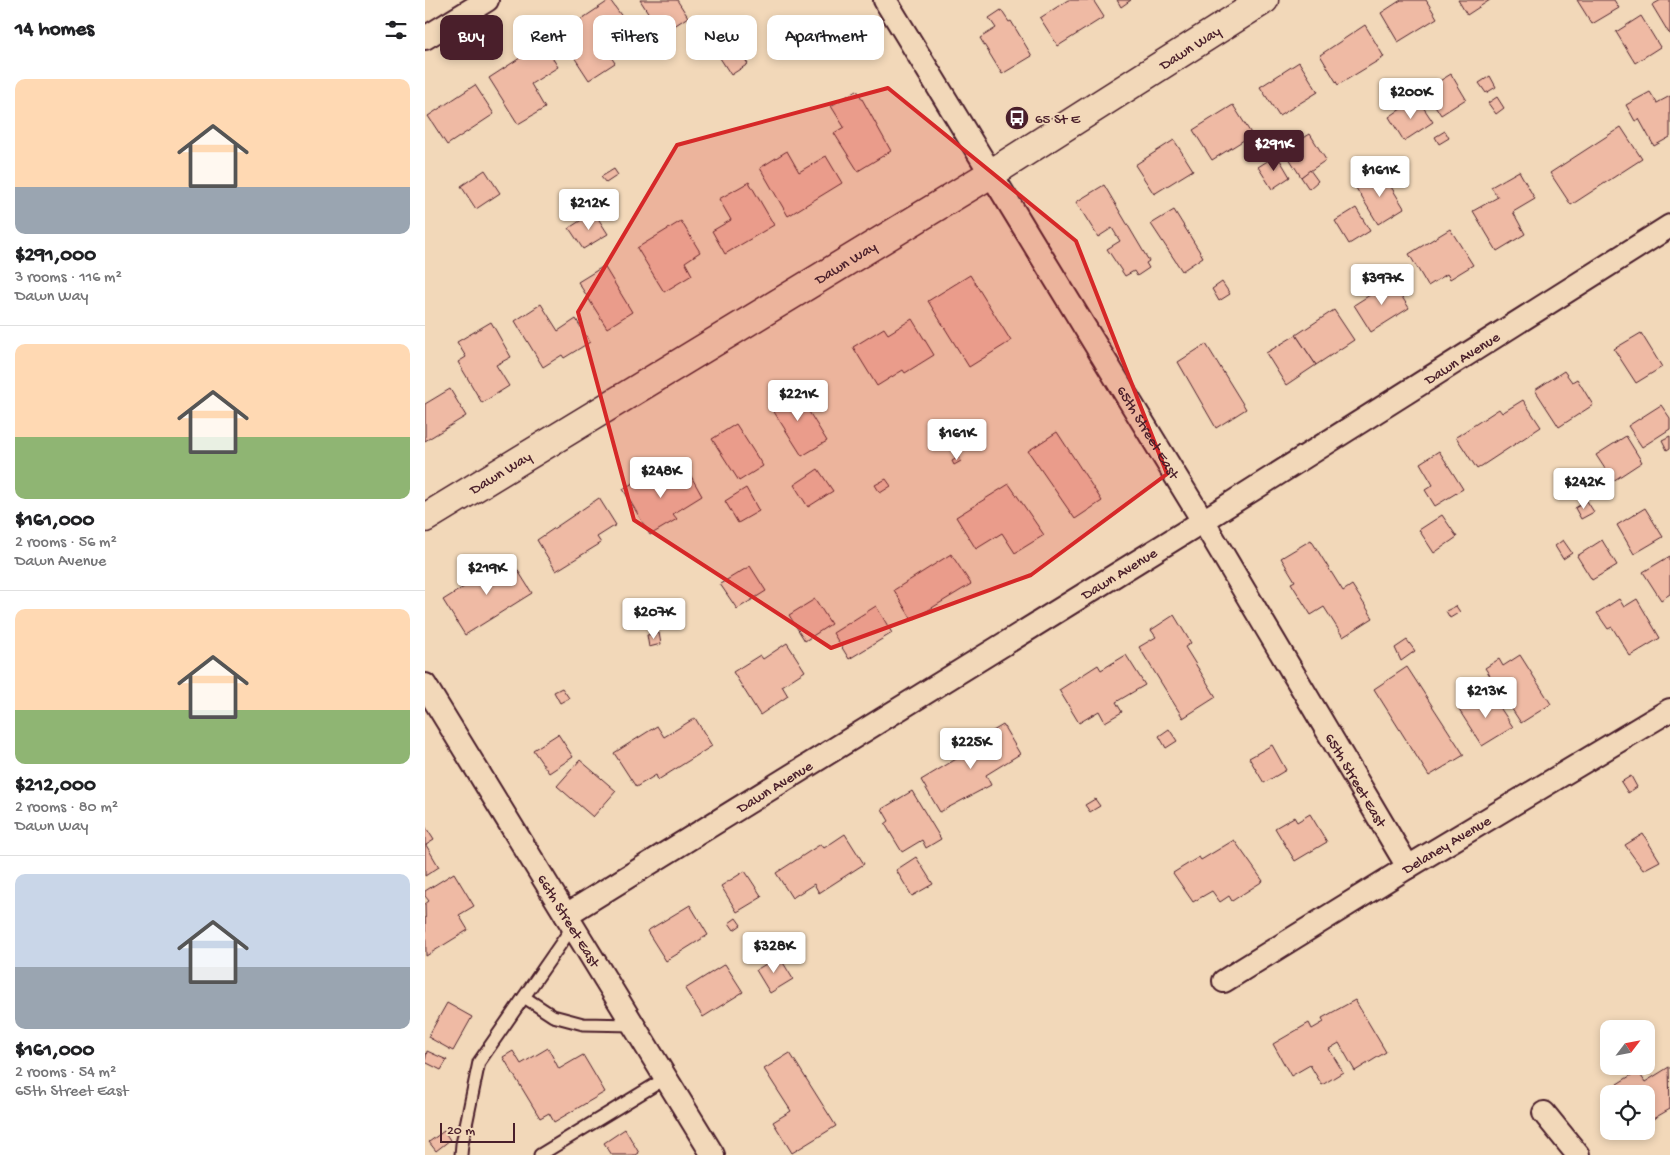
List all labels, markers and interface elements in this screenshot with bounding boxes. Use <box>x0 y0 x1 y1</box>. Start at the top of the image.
chip: Buy <box>440 15 503 60</box>
chip: Rent <box>513 15 583 60</box>
chip: Filters <box>593 15 676 60</box>
chip: New <box>686 15 757 60</box>
chip: Apartment <box>767 15 884 60</box>
icon: filters <box>382 16 410 44</box>
text: 14 homes <box>15 18 94 43</box>
street label: Dawn Way <box>1156 23 1225 76</box>
pin: $200K <box>1376 78 1446 120</box>
text: $200K <box>1390 84 1432 103</box>
bus stop icon: 65 St E <box>1004 105 1030 131</box>
icon: home <box>168 111 258 201</box>
place label: 65 St E <box>1035 111 1081 129</box>
pin: $291K <box>1239 130 1309 172</box>
text: $291K <box>1255 136 1293 155</box>
pin: $161K <box>1345 156 1415 198</box>
text: $161K <box>1361 162 1399 181</box>
pin: $212K <box>554 188 624 231</box>
text: $212K <box>570 195 608 214</box>
street label: Dawn Way <box>811 238 881 290</box>
text: $291,000 <box>15 244 96 269</box>
pin: $397K <box>1347 264 1417 306</box>
text: 3 rooms · 116 m² <box>15 269 122 288</box>
text: $397K <box>1362 270 1402 289</box>
text: Dawn Way <box>15 288 88 307</box>
street label: Dawn Avenue <box>1421 329 1504 390</box>
icon: home <box>168 377 258 467</box>
pin: $221K <box>763 380 833 422</box>
street label: 65th Street East <box>1112 383 1183 485</box>
text: $221K <box>779 386 817 405</box>
pin: $161K <box>922 418 992 461</box>
text: $161K <box>938 425 976 444</box>
street label: Dawn Way <box>466 448 536 500</box>
pin: $248K <box>626 456 696 499</box>
text: $248K <box>641 463 681 482</box>
pin: $242K <box>1549 468 1619 510</box>
text: $242K <box>1564 474 1604 493</box>
text: $161,000 <box>15 509 94 534</box>
text: 2 rooms · 56 m² <box>15 534 117 553</box>
street label: Dawn Avenue <box>1078 544 1161 605</box>
text: Dawn Avenue <box>15 553 106 572</box>
pin: $219K <box>452 554 522 596</box>
text: $219K <box>468 560 506 579</box>
pin: $207K <box>619 598 689 640</box>
text: $207K <box>633 604 675 623</box>
icon: home <box>168 642 258 732</box>
pin: $213K <box>1451 676 1521 719</box>
text: $213K <box>1467 683 1505 702</box>
pin: $225K <box>936 728 1006 770</box>
street label: 65th Street East <box>1320 730 1390 833</box>
text: $225K <box>951 734 991 753</box>
street label: Dawn Avenue <box>733 758 817 819</box>
text: $212,000 <box>15 774 96 799</box>
text: 2 rooms · 80 m² <box>15 799 118 818</box>
street label: Delaney Avenue <box>1399 812 1495 880</box>
text: Dawn Way <box>15 818 88 837</box>
street label: 66th Street East <box>532 872 604 973</box>
icon: home <box>168 907 258 997</box>
pin: $328K <box>739 932 809 974</box>
text: $328K <box>754 938 794 957</box>
north arrow <box>1600 1020 1655 1075</box>
map controls <box>1600 1020 1655 1140</box>
text: $161,000 <box>15 1039 94 1064</box>
text: 2 rooms · 54 m² <box>15 1064 116 1083</box>
text: 65th Street East <box>15 1083 128 1102</box>
button: locate <box>1600 1085 1655 1140</box>
scale bar <box>440 1120 515 1143</box>
text: 20 m <box>447 1123 475 1140</box>

